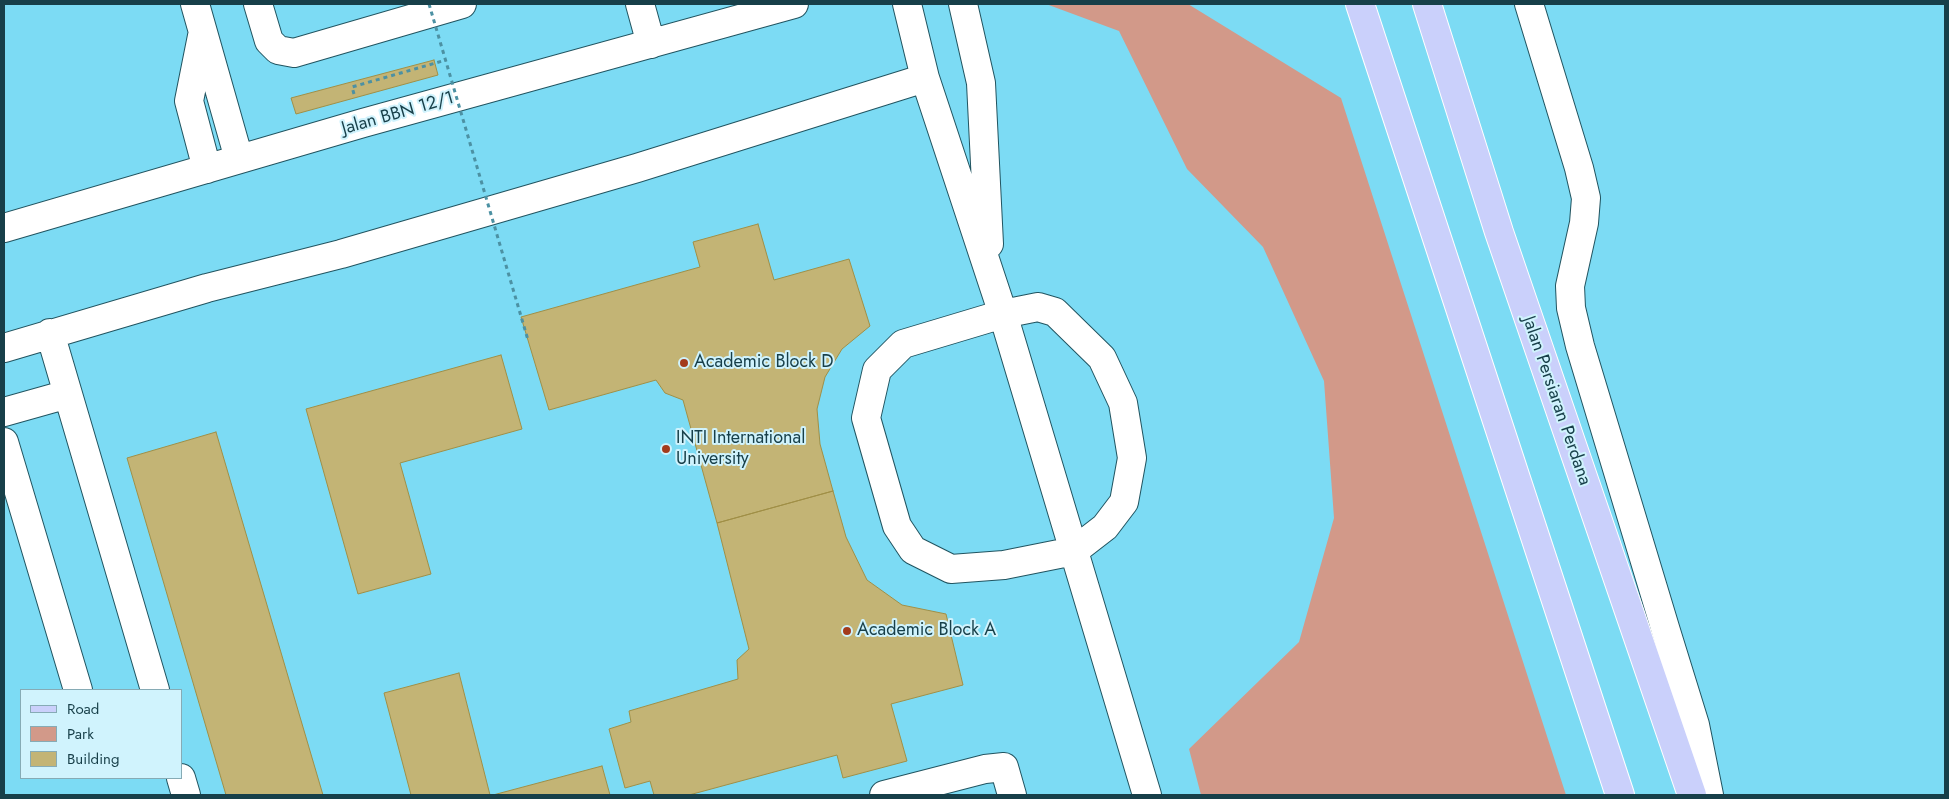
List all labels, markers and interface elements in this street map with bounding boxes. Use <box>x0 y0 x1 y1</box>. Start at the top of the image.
street label: Jalan BBN 12/1 <box>339 88 457 140</box>
street label: Jalan Persiaran Perdana <box>1517 314 1595 488</box>
place label: Academic Block D <box>694 352 834 374</box>
marker: Academic Block D <box>678 357 690 369</box>
place label: INTI International University <box>676 428 805 470</box>
marker: INTI International University <box>660 443 672 455</box>
place label: Academic Block A <box>857 620 996 642</box>
marker: Academic Block A <box>841 625 853 637</box>
legend <box>20 689 182 779</box>
text: Road <box>67 698 99 720</box>
text: Park <box>67 723 94 745</box>
text: Building <box>67 748 119 770</box>

